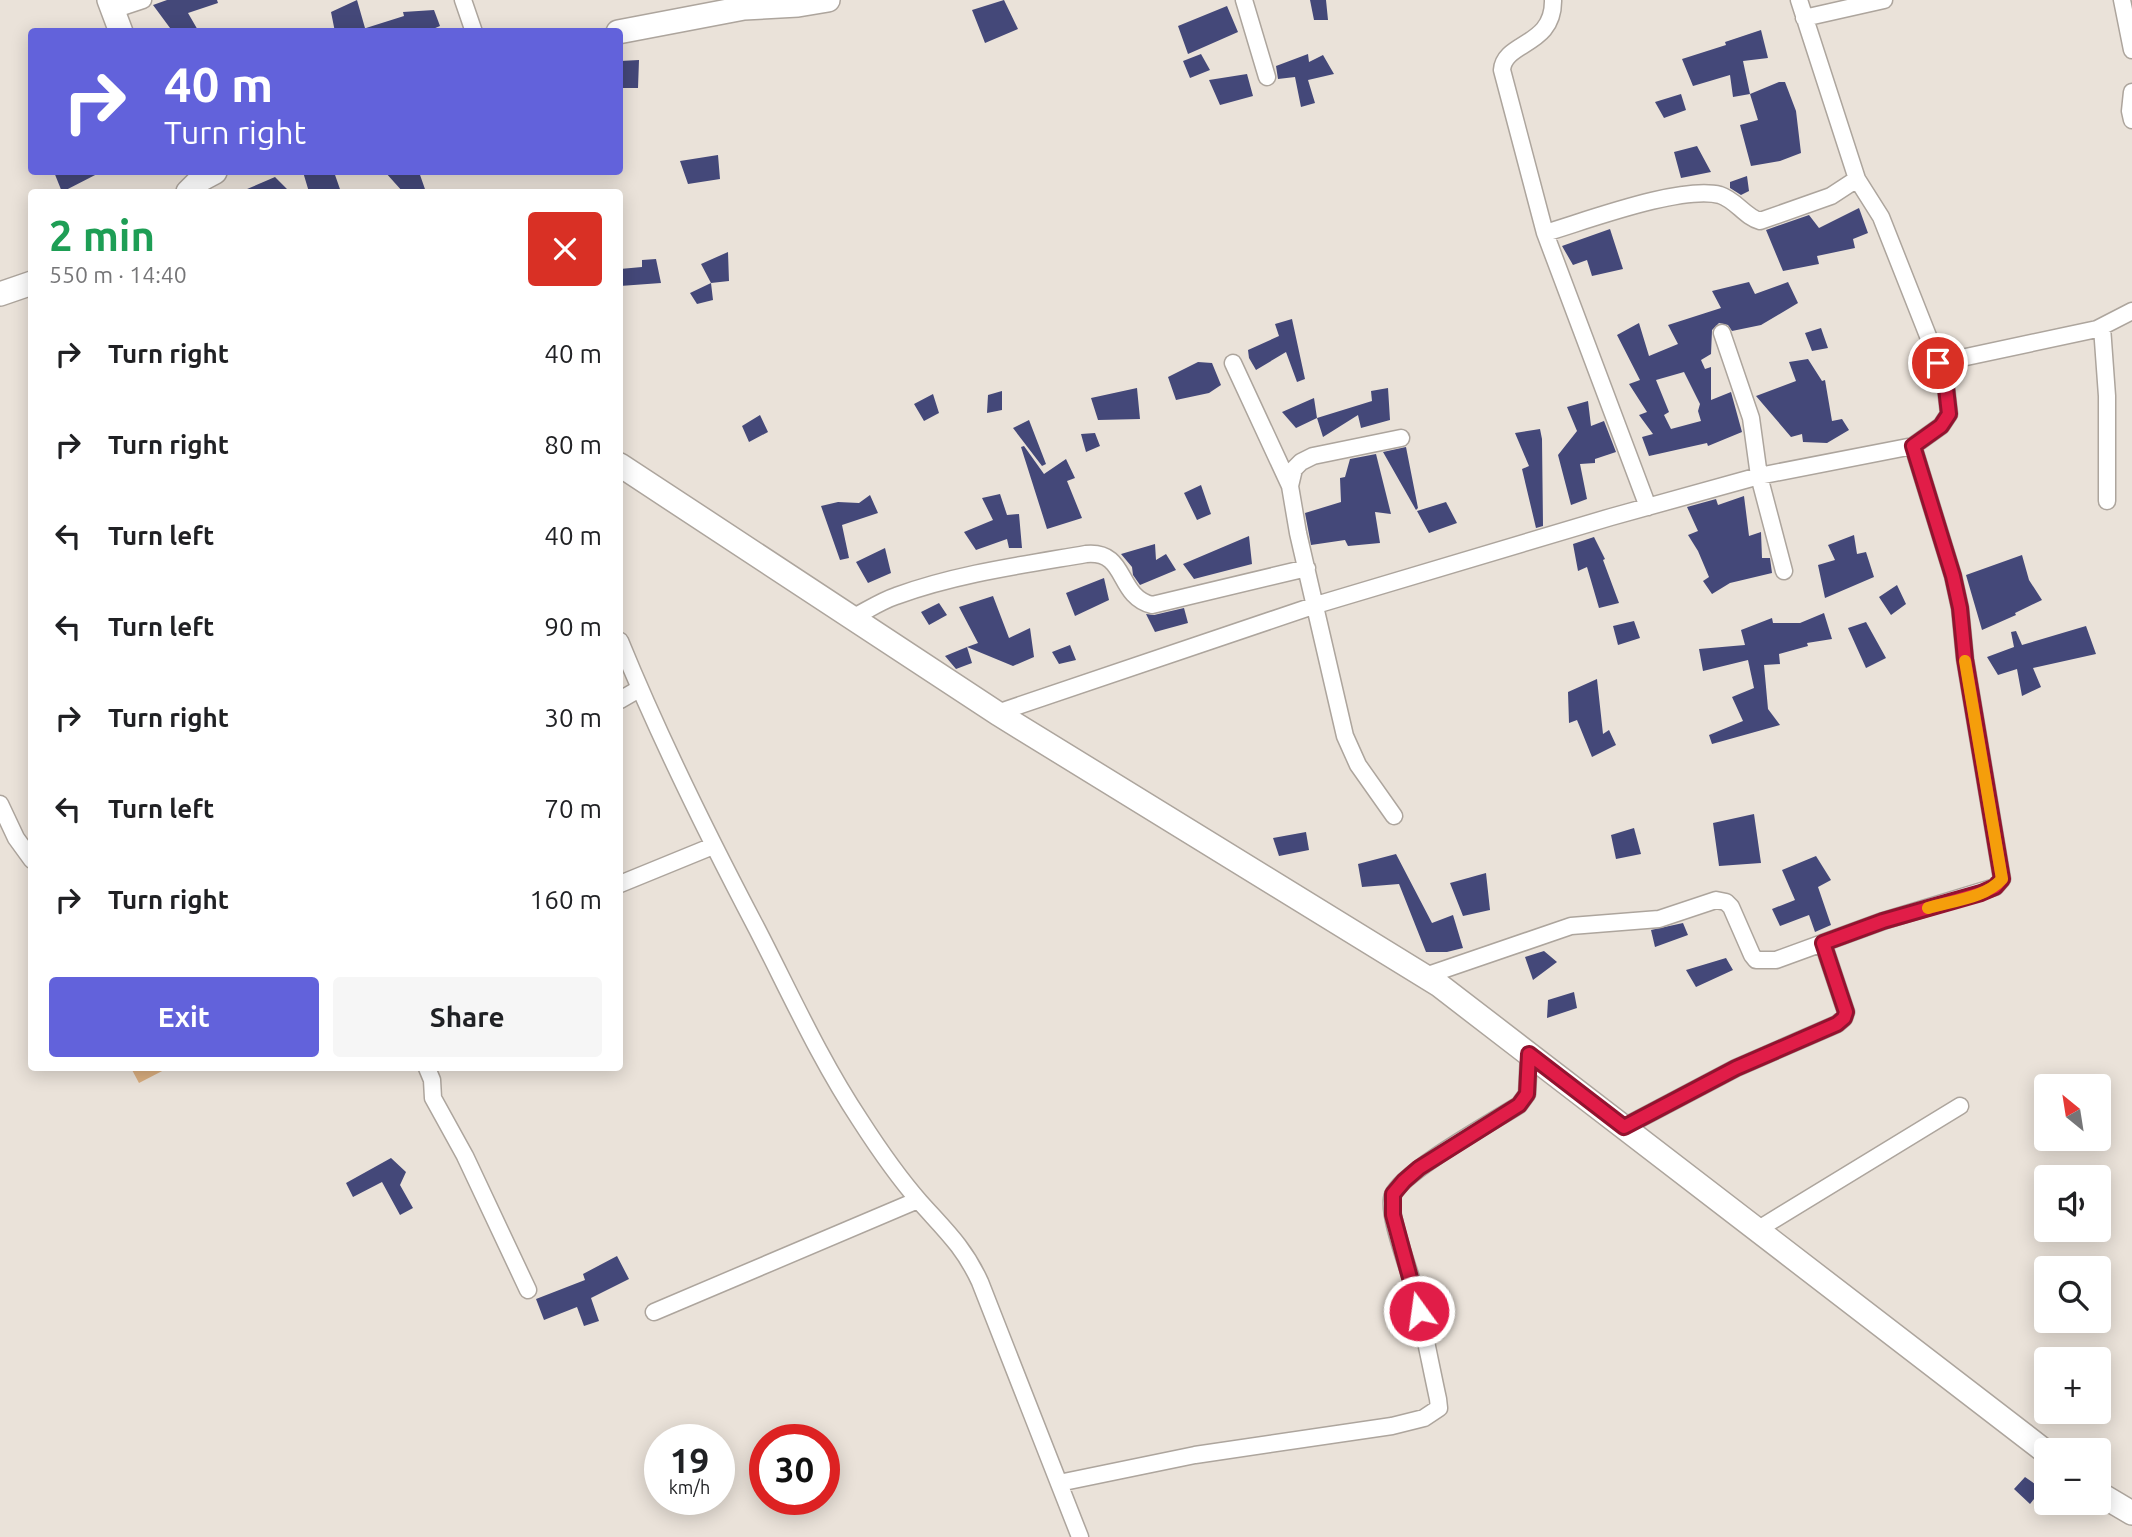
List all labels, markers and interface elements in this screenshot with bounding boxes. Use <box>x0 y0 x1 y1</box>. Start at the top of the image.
icon: right <box>49 56 140 147</box>
text: 40 m <box>164 56 273 111</box>
text: Turn right <box>164 114 306 150</box>
text: 2 min <box>49 212 155 259</box>
button: close <box>528 212 602 286</box>
text: 550 m · 14:40 <box>49 262 187 287</box>
pin <box>1908 333 1968 393</box>
icon: right <box>49 335 87 373</box>
text: Turn right <box>108 339 229 368</box>
text: 40 m <box>544 339 602 368</box>
icon: arrive <box>1919 344 1957 382</box>
icon: right <box>49 426 87 464</box>
text: Turn right <box>108 430 229 459</box>
text: 80 m <box>544 430 602 459</box>
icon: left <box>49 517 87 555</box>
text: Turn left <box>108 521 214 550</box>
text: 40 m <box>544 521 602 550</box>
icon: left <box>49 608 87 646</box>
text: Turn left <box>108 612 214 641</box>
text: 90 m <box>544 612 602 641</box>
icon: right <box>49 699 87 737</box>
text: Turn right <box>108 703 229 732</box>
text: 30 m <box>544 703 602 732</box>
icon: left <box>49 790 87 828</box>
text: Turn left <box>108 794 214 823</box>
text: 70 m <box>544 794 602 823</box>
icon: right <box>49 881 87 919</box>
text: Turn right <box>108 885 229 914</box>
text: 160 m <box>530 885 602 914</box>
button: Exit <box>49 977 319 1057</box>
button: Share <box>333 977 602 1057</box>
north arrow <box>2034 1074 2110 1152</box>
map controls <box>2034 1074 2111 1515</box>
button: sound <box>2034 1165 2111 1242</box>
button: search <box>2034 1256 2111 1333</box>
position arrow <box>1382 1274 1456 1348</box>
button: + <box>2034 1347 2111 1424</box>
speed limit sign: 30 <box>749 1424 840 1515</box>
button: − <box>2034 1438 2111 1515</box>
text: 19 <box>670 1440 709 1480</box>
text: km/h <box>669 1477 710 1497</box>

